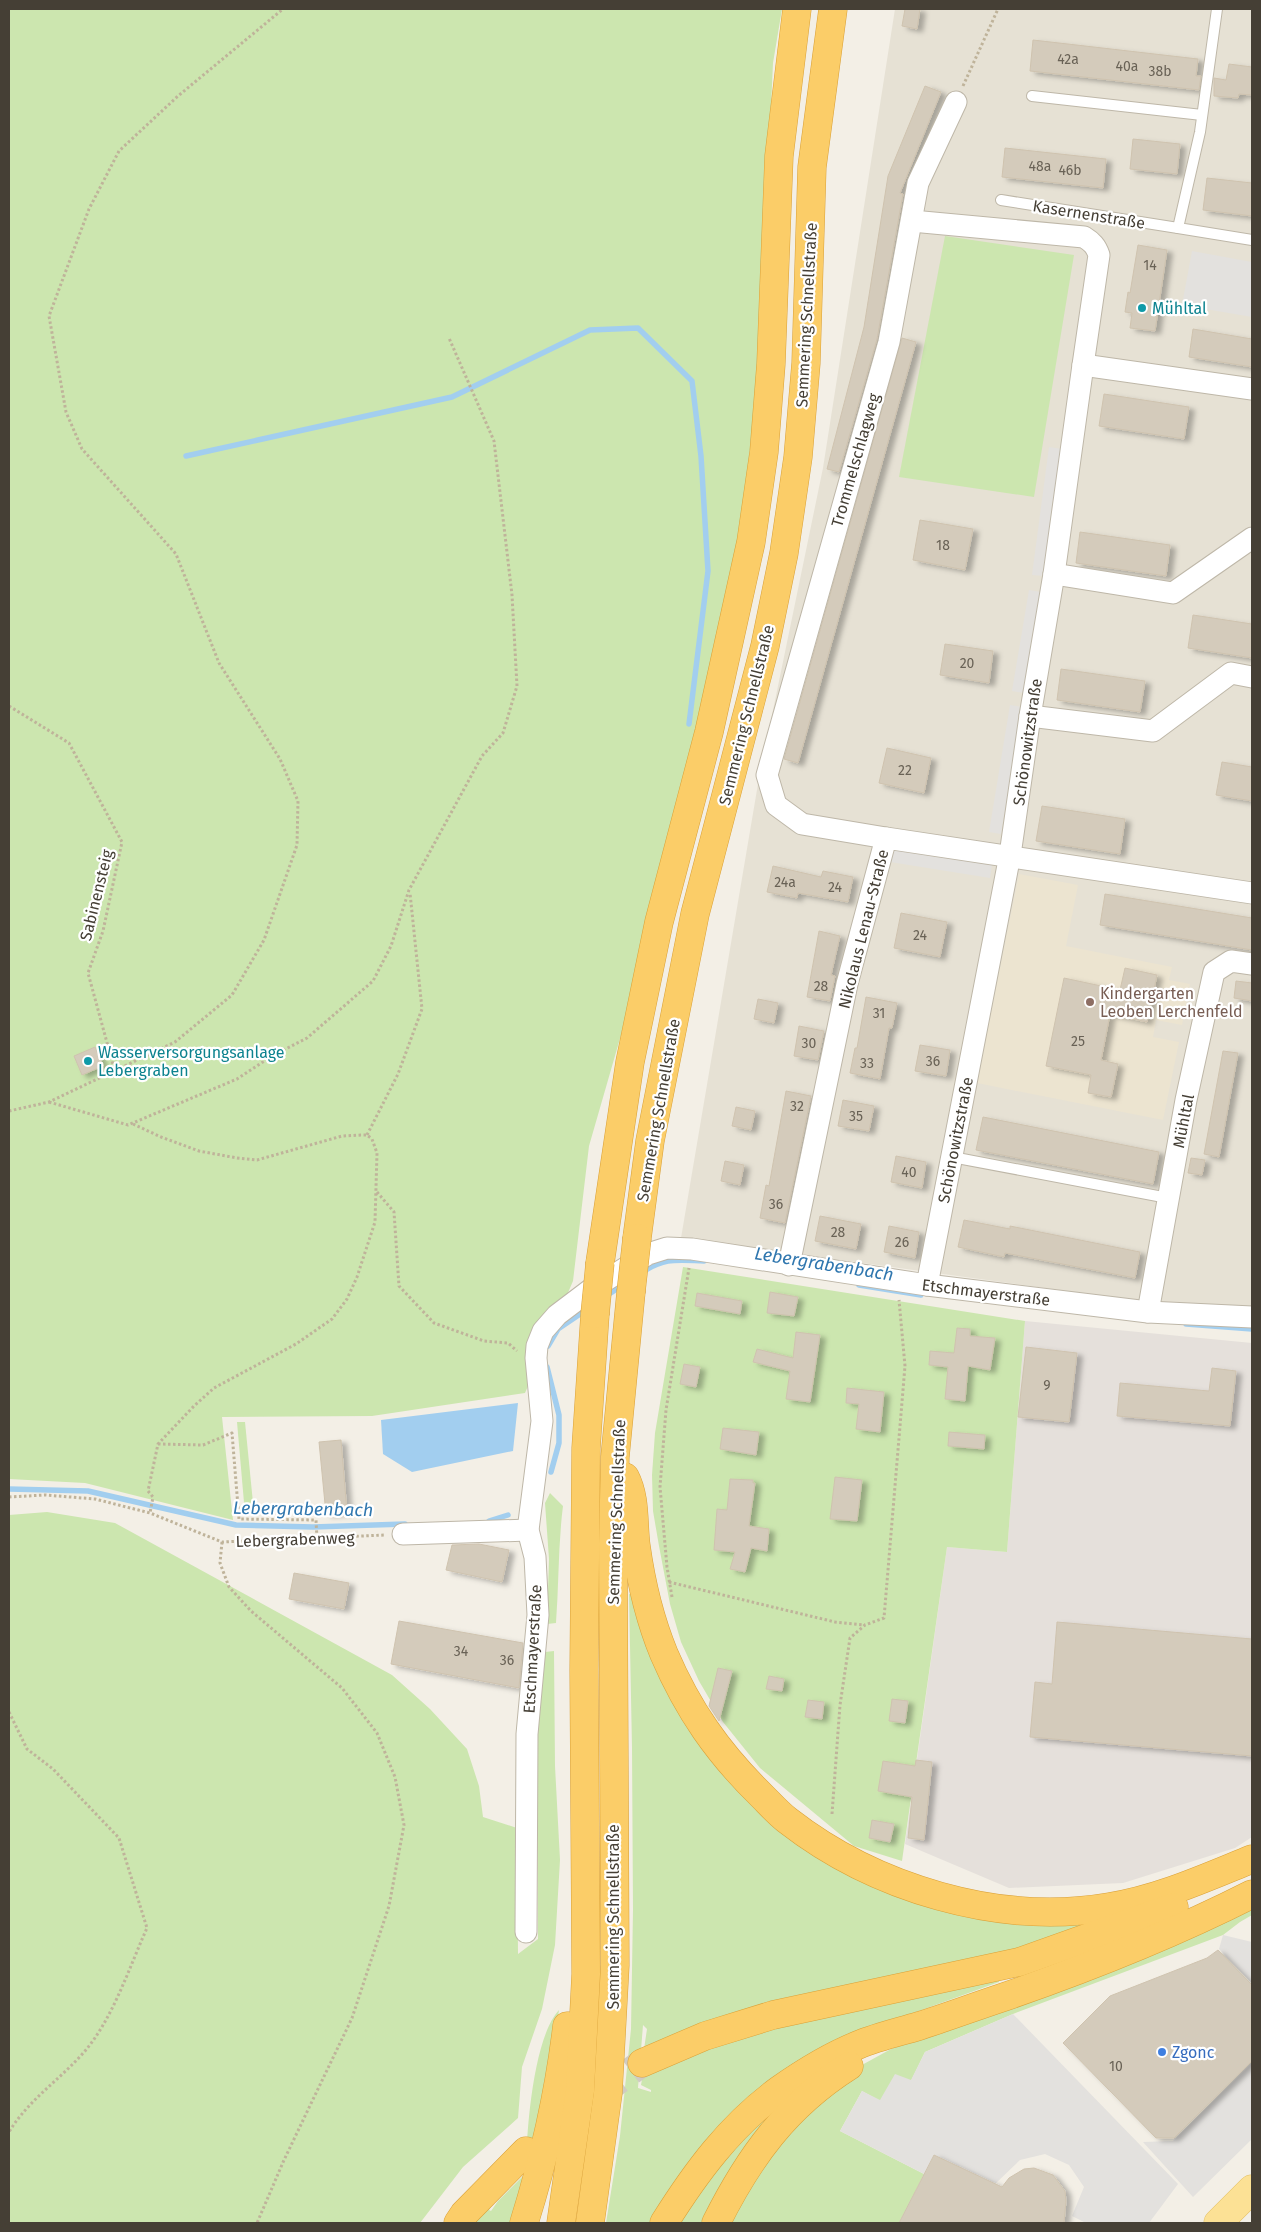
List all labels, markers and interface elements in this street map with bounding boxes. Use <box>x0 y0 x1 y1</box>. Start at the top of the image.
house number: 42a <box>1057 51 1079 68</box>
house number: 40a <box>1116 58 1138 75</box>
house number: 38b <box>1148 63 1172 80</box>
house number: 48a <box>1029 158 1051 175</box>
house number: 46b <box>1058 162 1082 179</box>
street label: Kasernenstraße <box>1031 196 1146 233</box>
street label: Semmering Schnellstraße <box>792 222 821 408</box>
house number: 14 <box>1143 257 1157 274</box>
place label: Mühltal <box>1152 299 1207 318</box>
marker: Mühltal <box>1136 302 1148 314</box>
street label: Trommelschlagweg <box>827 390 884 529</box>
house number: 18 <box>936 537 950 554</box>
street label: Semmering Schnellstraße <box>715 623 778 807</box>
house number: 20 <box>960 655 975 672</box>
street label: Schönowitzstraße <box>1009 677 1046 807</box>
house number: 22 <box>898 762 912 779</box>
street label: Sabinensteig <box>76 847 117 943</box>
street label: Nikolaus Lenau-Straße <box>834 847 893 1011</box>
house number: 24a <box>774 874 796 891</box>
house number: 24 <box>828 879 843 896</box>
house number: 24 <box>913 927 928 944</box>
house number: 28 <box>814 978 829 995</box>
place label: Kindergarten Leoben Lerchenfeld <box>1100 984 1243 1021</box>
marker: Kindergarten Leoben Lerchenfeld <box>1084 996 1096 1008</box>
house number: 31 <box>873 1005 885 1022</box>
street label: Semmering Schnellstraße <box>633 1017 684 1203</box>
house number: 25 <box>1071 1033 1085 1050</box>
house number: 30 <box>802 1035 817 1052</box>
place label: Wasserversorgungsanlage Lebergraben <box>98 1043 285 1080</box>
house number: 36 <box>926 1053 940 1070</box>
marker: Wasserversorgungsanlage Lebergraben <box>82 1055 94 1067</box>
house number: 33 <box>860 1055 874 1072</box>
street label: Schönowitzstraße <box>934 1075 977 1205</box>
street label: Mühltal <box>1169 1092 1198 1150</box>
house number: 32 <box>790 1098 804 1115</box>
house number: 35 <box>849 1108 863 1125</box>
house number: 40 <box>901 1164 917 1181</box>
house number: 36 <box>769 1196 783 1213</box>
house number: 28 <box>831 1224 846 1241</box>
house number: 26 <box>895 1234 909 1251</box>
water label: Lebergrabenbach <box>753 1242 895 1286</box>
street label: Etschmayerstraße <box>921 1275 1051 1310</box>
house number: 9 <box>1043 1377 1051 1394</box>
street label: Semmering Schnellstraße <box>604 1419 629 1605</box>
water label: Lebergrabenbach <box>233 1497 373 1521</box>
street label: Lebergrabenweg <box>235 1528 356 1551</box>
street label: Etschmayerstraße <box>520 1584 545 1714</box>
house number: 34 <box>454 1643 469 1660</box>
house number: 36 <box>500 1652 514 1669</box>
street label: Semmering Schnellstraße <box>604 1824 623 2010</box>
place label: Zgonc <box>1172 2043 1215 2062</box>
marker: Zgonc <box>1156 2046 1168 2058</box>
house number: 10 <box>1109 2058 1123 2075</box>

